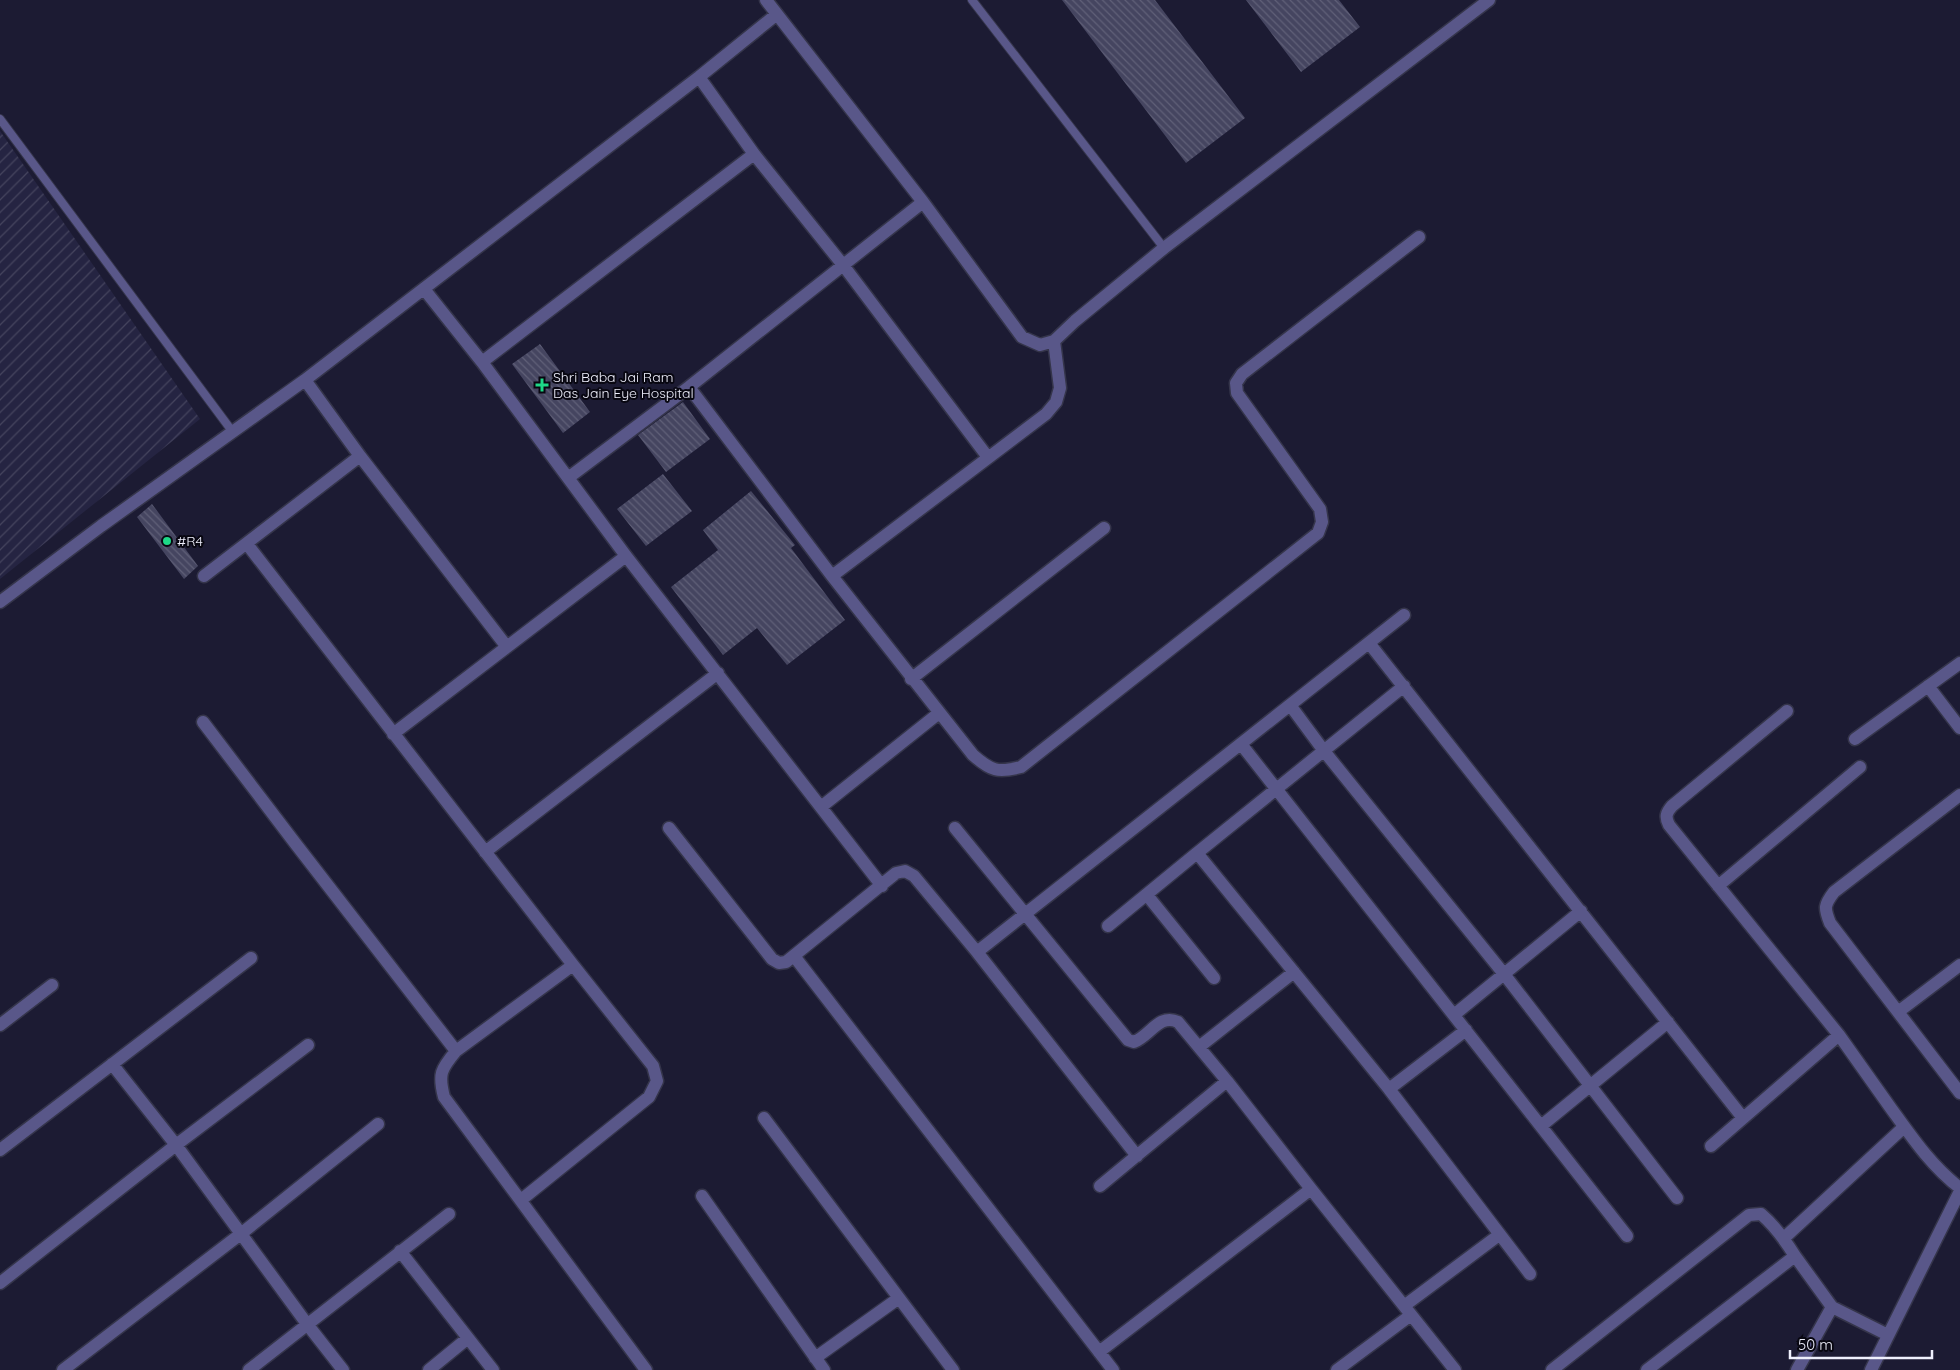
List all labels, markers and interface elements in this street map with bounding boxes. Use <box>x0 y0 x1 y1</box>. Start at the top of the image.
place label: Shri Baba Jai Ram Das Jain Eye Hospital <box>553 368 694 402</box>
marker: Shri Baba Jai Ram Das Jain Eye Hospital <box>535 378 549 392</box>
place label: #R4 <box>177 532 203 550</box>
marker: #R4 <box>161 535 173 547</box>
scale bar <box>1790 1328 1932 1360</box>
text: 50 m <box>1798 1335 1833 1354</box>

